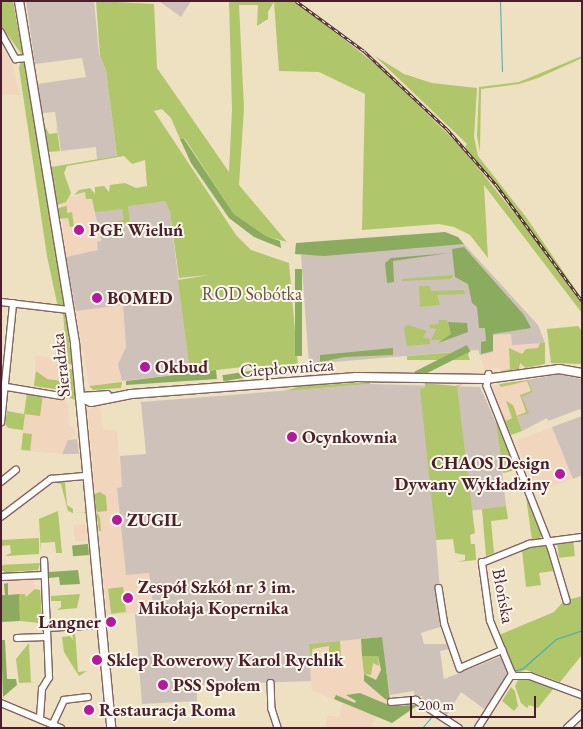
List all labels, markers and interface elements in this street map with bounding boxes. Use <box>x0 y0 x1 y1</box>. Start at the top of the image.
place label: PGE Wieluń <box>89 219 183 241</box>
marker: PGE Wieluń <box>73 224 85 236</box>
park label: ROD Sobótka <box>202 283 302 305</box>
place label: BOMED <box>107 287 173 309</box>
marker: BOMED <box>91 292 103 304</box>
street label: Sieradzka <box>47 332 75 398</box>
street label: Ciepłownicza <box>239 354 335 382</box>
place label: Okbud <box>155 356 208 378</box>
marker: Okbud <box>139 361 151 373</box>
place label: Ocynkownia <box>302 426 397 448</box>
marker: Ocynkownia <box>286 431 298 443</box>
place label: CHAOS Design Dywany Wykładziny <box>395 453 550 496</box>
marker: CHAOS Design Dywany Wykładziny <box>554 468 566 480</box>
place label: ZUGIL <box>127 509 181 531</box>
marker: ZUGIL <box>111 514 123 526</box>
street label: Błońska <box>487 567 519 625</box>
place label: Zespół Szkół nr 3 im. Mikołaja Kopernika <box>138 577 295 620</box>
marker: Zespół Szkół nr 3 im. Mikołaja Kopernika <box>122 592 134 604</box>
place label: Langner <box>38 611 101 633</box>
marker: Langner <box>105 616 117 628</box>
place label: Sklep Rowerowy Karol Rychlik <box>107 649 344 671</box>
marker: Sklep Rowerowy Karol Rychlik <box>91 654 103 666</box>
place label: PSS Społem <box>173 674 261 696</box>
marker: PSS Społem <box>157 679 169 691</box>
scale bar <box>413 686 539 718</box>
text: 200 m <box>418 695 454 714</box>
place label: Restauracja Roma <box>99 699 236 721</box>
marker: Restauracja Roma <box>83 704 95 716</box>

